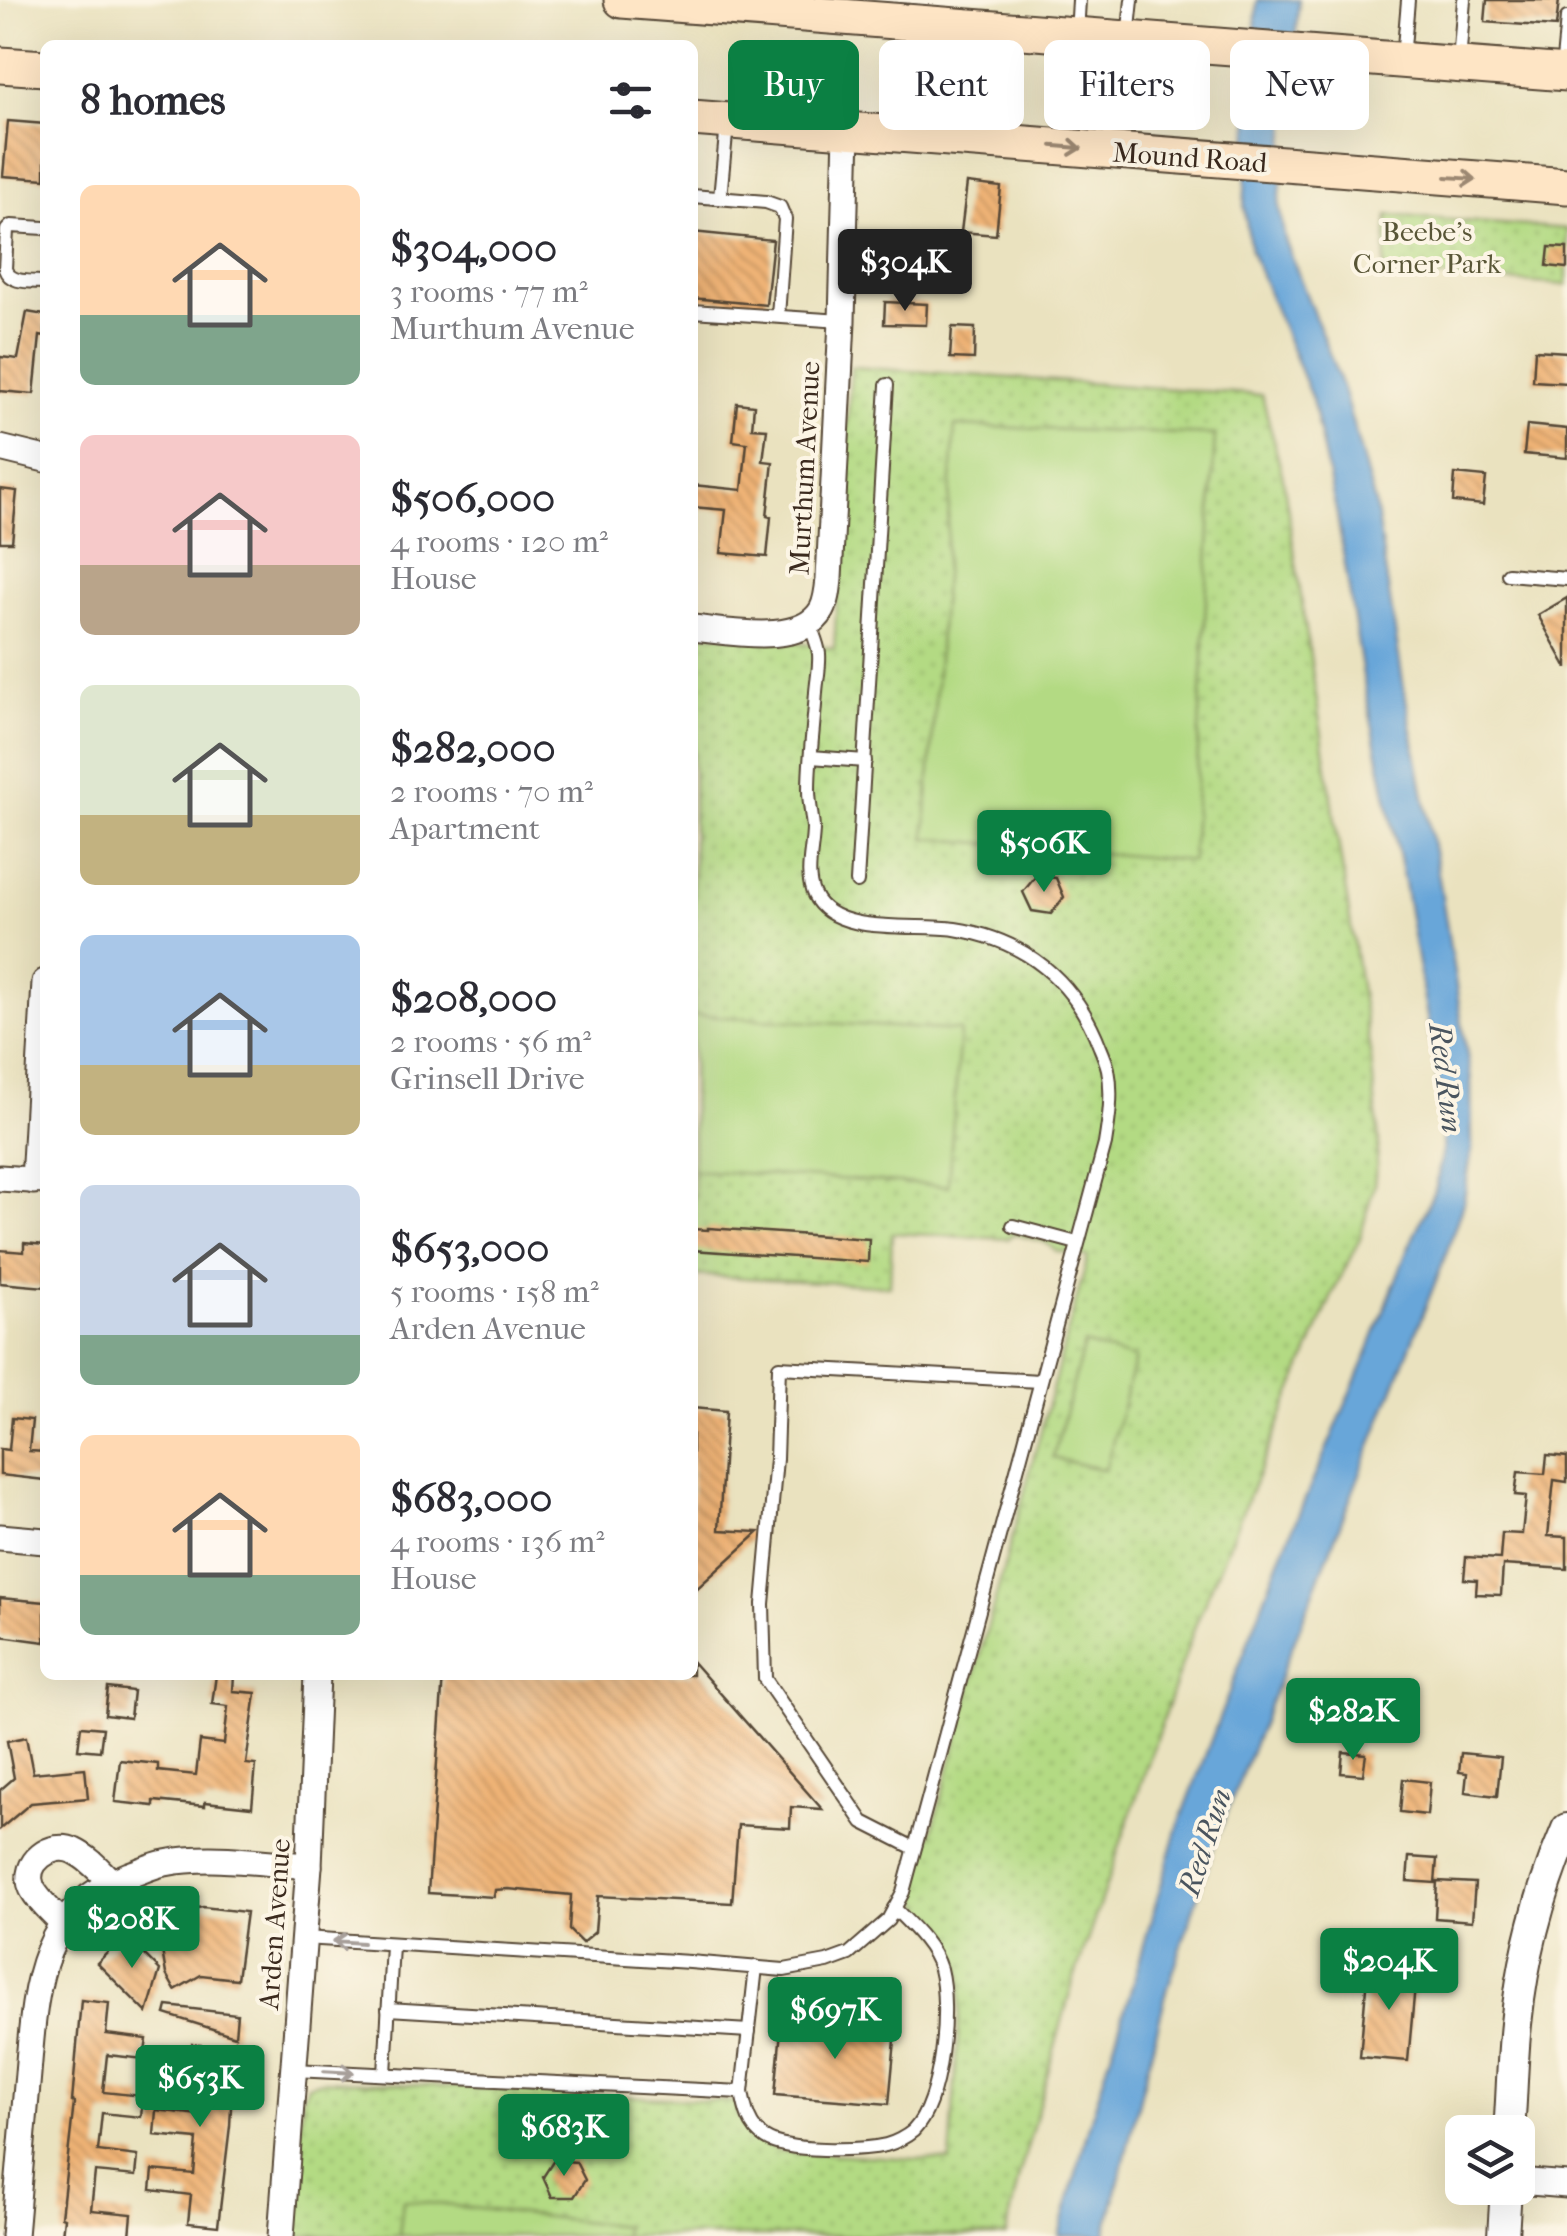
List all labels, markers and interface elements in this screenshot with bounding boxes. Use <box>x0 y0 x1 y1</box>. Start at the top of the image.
chip: Buy <box>728 40 859 130</box>
chip: Rent <box>879 40 1024 130</box>
chip: Filters <box>1044 40 1210 130</box>
chip: New <box>1230 40 1369 130</box>
icon: filters <box>603 73 658 128</box>
text: 8 homes <box>80 76 226 125</box>
street label: Mound Road <box>1112 136 1269 179</box>
one-way arrow <box>1051 138 1083 157</box>
one-way arrow <box>1444 168 1476 187</box>
park label: Beebe's Corner Park <box>1353 215 1502 280</box>
text: $304,000 <box>390 224 557 273</box>
icon: home <box>160 225 280 345</box>
pin: $304K <box>835 229 975 314</box>
text: $304K <box>860 243 950 280</box>
text: 3 rooms · 77 m² <box>390 273 588 310</box>
text: Murthum Avenue <box>390 310 635 347</box>
street label: Murthum Avenue <box>782 360 827 576</box>
text: $506,000 <box>390 474 555 523</box>
icon: home <box>160 475 280 595</box>
text: 4 rooms · 120 m² <box>390 523 608 560</box>
text: House <box>390 560 477 597</box>
text: $282,000 <box>390 724 556 773</box>
icon: home <box>160 725 280 845</box>
text: 2 rooms · 70 m² <box>390 773 593 810</box>
text: Apartment <box>390 810 540 847</box>
pin: $506K <box>974 810 1114 895</box>
text: $506K <box>999 824 1089 861</box>
text: $208,000 <box>390 974 557 1023</box>
icon: home <box>160 975 280 1095</box>
water label: Red Run <box>1421 1019 1470 1135</box>
text: 2 rooms · 56 m² <box>390 1023 591 1060</box>
text: Grinsell Drive <box>390 1060 585 1097</box>
text: $653,000 <box>390 1224 549 1273</box>
icon: home <box>160 1225 280 1345</box>
text: 5 rooms · 158 m² <box>390 1273 599 1310</box>
text: Arden Avenue <box>390 1310 586 1347</box>
text: $683,000 <box>390 1474 552 1523</box>
icon: home <box>160 1475 280 1595</box>
text: 4 rooms · 136 m² <box>390 1523 604 1560</box>
text: House <box>390 1560 477 1597</box>
pin: $282K <box>1283 1678 1423 1763</box>
text: $282K <box>1308 1692 1398 1729</box>
water label: Red Run <box>1171 1784 1239 1902</box>
street label: Arden Avenue <box>252 1837 297 2012</box>
pin: $208K <box>62 1886 202 1971</box>
text: $208K <box>86 1900 178 1937</box>
pin: $204K <box>1319 1928 1459 2013</box>
one-way arrow <box>332 1932 364 1951</box>
text: $204K <box>1342 1942 1436 1979</box>
pin: $697K <box>765 1977 905 2062</box>
text: $697K <box>790 1991 880 2028</box>
pin: $653K <box>130 2045 270 2130</box>
text: $653K <box>157 2059 243 2096</box>
one-way arrow <box>323 2062 355 2081</box>
pin: $683K <box>494 2094 634 2179</box>
text: $683K <box>520 2108 608 2145</box>
map controls <box>1445 2115 1535 2205</box>
button: layers <box>1445 2115 1535 2205</box>

